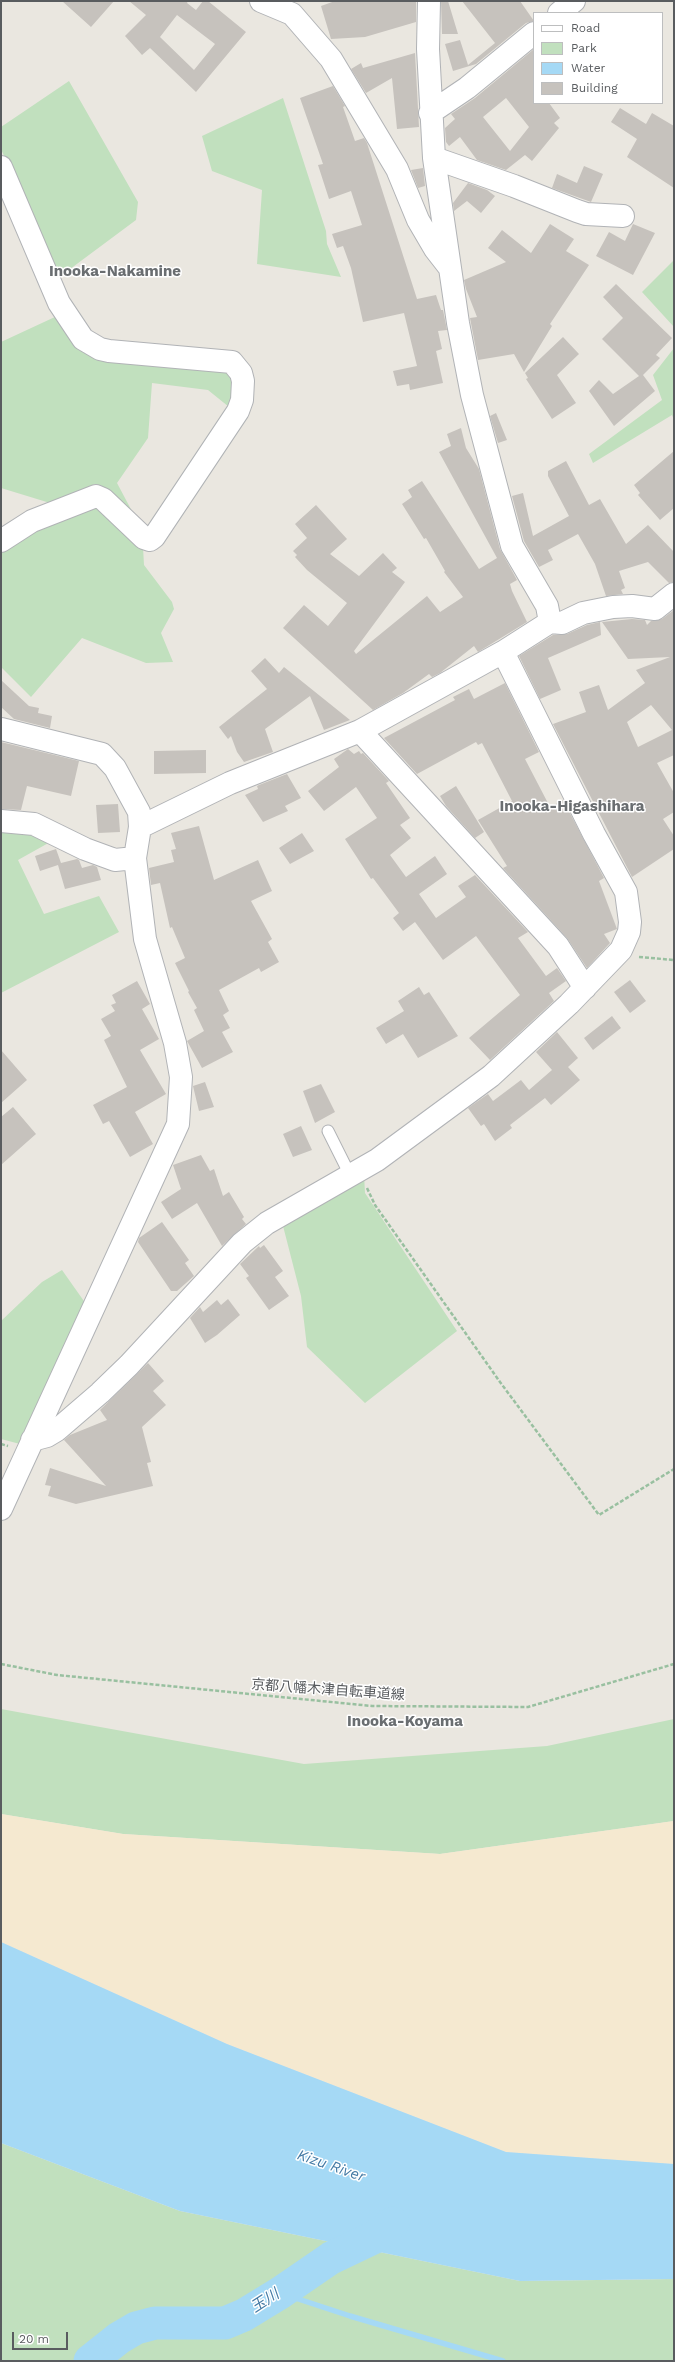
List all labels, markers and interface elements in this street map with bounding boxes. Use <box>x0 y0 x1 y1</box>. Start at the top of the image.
legend <box>533 12 663 104</box>
text: Road <box>571 21 600 35</box>
text: Park <box>571 41 597 55</box>
text: Water <box>571 61 605 75</box>
text: Building <box>571 81 618 95</box>
district label: Inooka-Nakamine <box>49 263 181 281</box>
district label: Inooka-Higashihara <box>500 798 644 816</box>
street label: 京都八幡木津自転車道線 <box>251 1676 405 1704</box>
district label: Inooka-Koyama <box>347 1713 463 1731</box>
water label: Kizu River <box>295 2146 367 2186</box>
water label: 玉川 <box>248 2285 282 2317</box>
scale bar <box>14 2324 70 2350</box>
text: 20 m <box>19 2332 49 2346</box>

